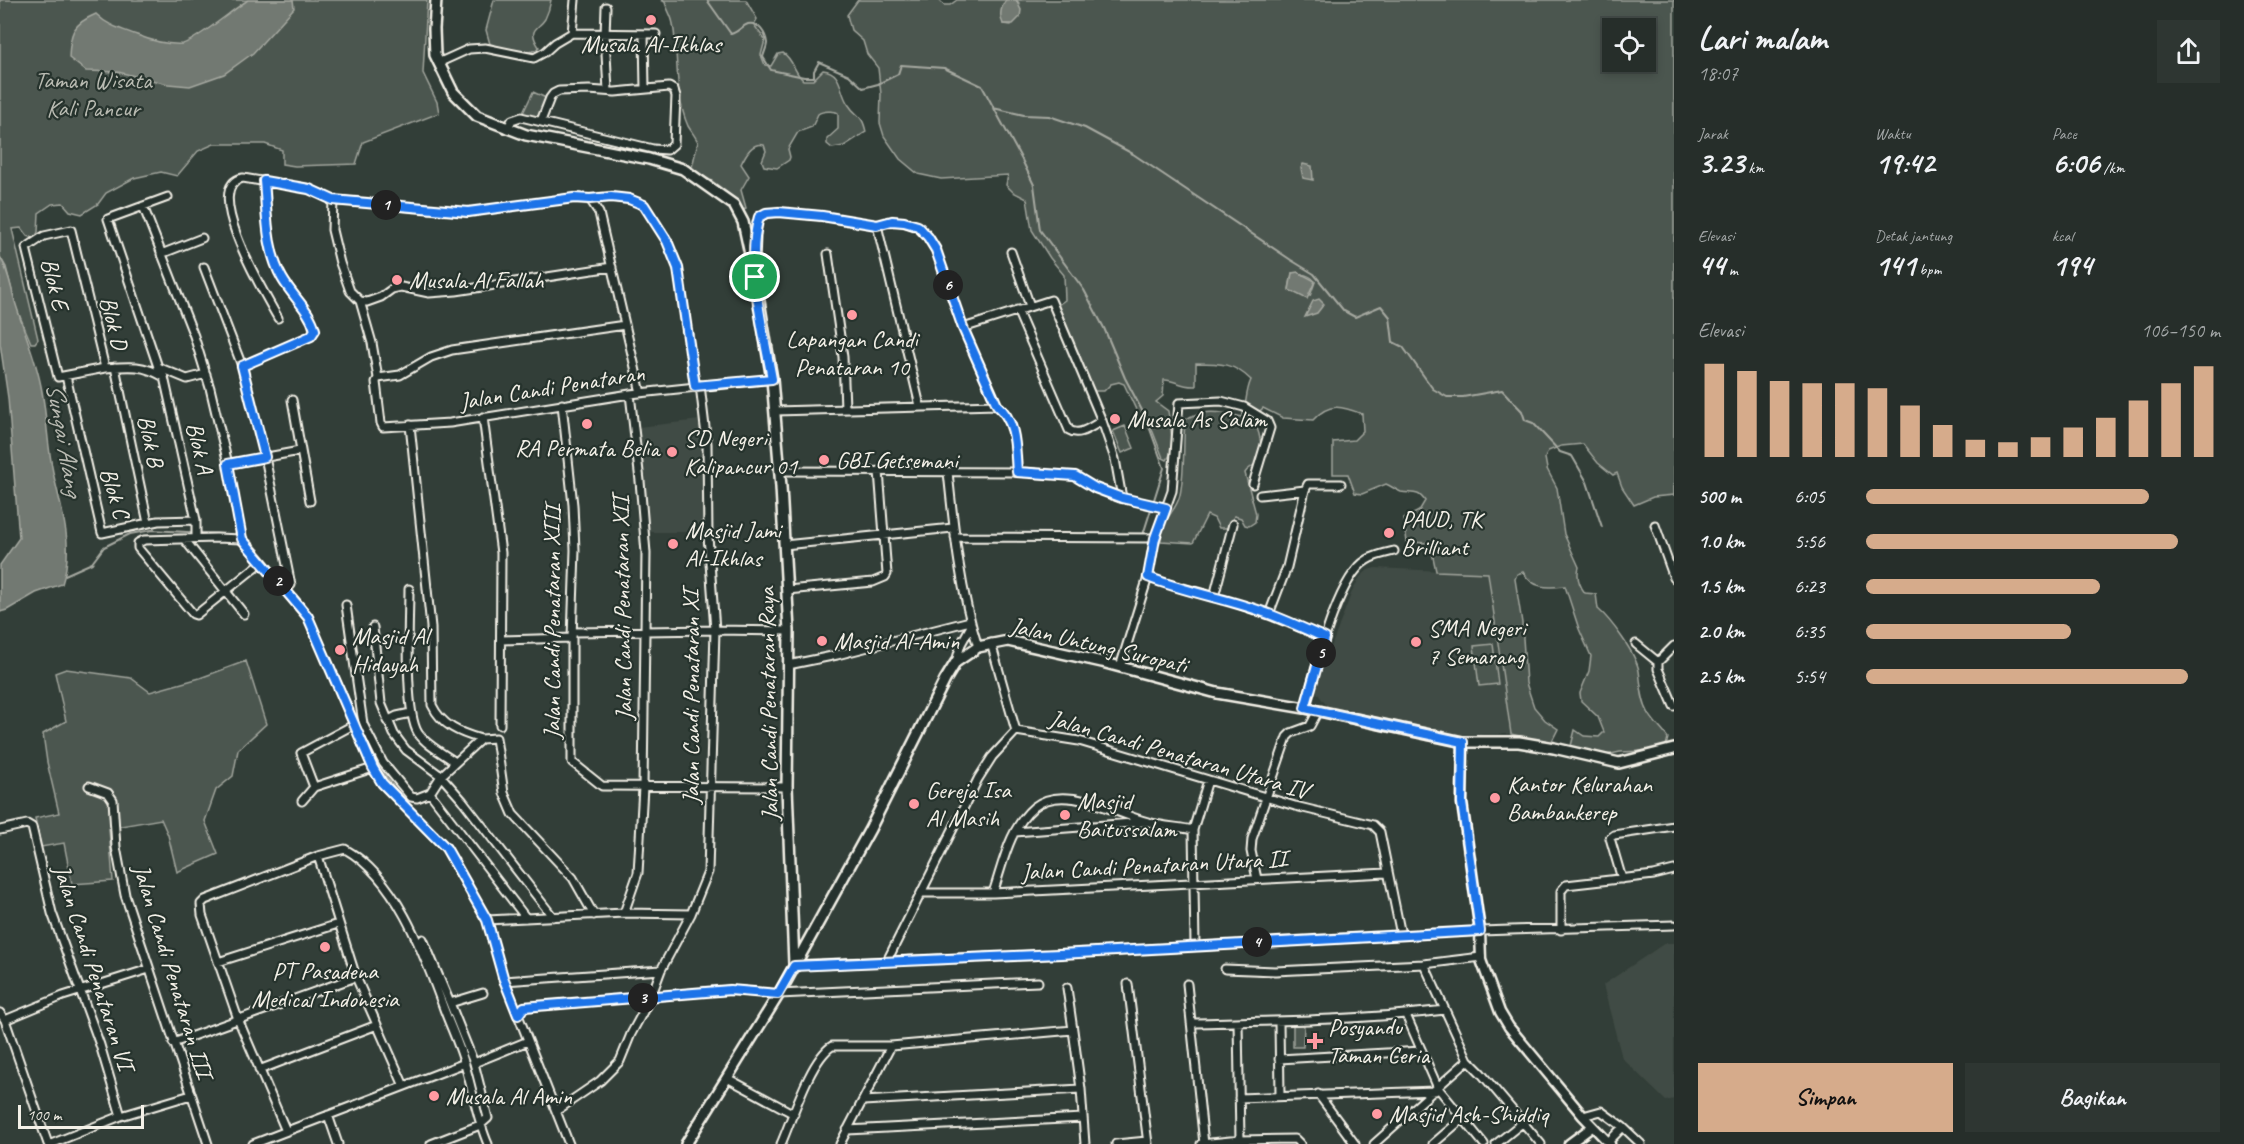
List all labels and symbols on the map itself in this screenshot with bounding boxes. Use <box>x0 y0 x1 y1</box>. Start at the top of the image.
marker: Musala Al-Ikhlas <box>644 13 658 27</box>
place label: Musala Al-Ikhlas <box>581 29 724 59</box>
park label: Taman Wisata Kali Pancur <box>35 65 153 123</box>
pin: 1 <box>371 190 401 220</box>
pin <box>729 251 780 302</box>
street label: Blok E <box>34 255 77 316</box>
place label: Musala Al Fallah <box>409 265 545 295</box>
pin: 6 <box>933 270 963 300</box>
marker: Musala Al Fallah <box>390 273 404 287</box>
street label: Blok D <box>93 293 136 355</box>
marker: Lapangan Candi Penataran 10 <box>845 308 859 322</box>
place label: Lapangan Candi Penataran 10 <box>786 324 920 382</box>
street label: Jalan Candi Penataran <box>456 358 647 417</box>
water label: Sungai Alang <box>38 380 91 502</box>
place label: Musala As Salam <box>1127 404 1268 434</box>
street label: Blok B <box>131 412 171 471</box>
marker: Musala As Salam <box>1108 412 1122 426</box>
marker: RA Permata Belia <box>580 417 594 431</box>
street label: Blok A <box>180 419 221 478</box>
place label: SD Negeri Kalipancur 01 <box>684 423 798 481</box>
place label: RA Permata Belia <box>515 433 661 463</box>
marker: SD Negeri Kalipancur 01 <box>665 445 679 459</box>
place label: GBI Getsemani <box>836 445 960 475</box>
marker: GBI Getsemani <box>817 453 831 467</box>
street label: Blok C <box>93 464 138 525</box>
street label: Jalan Candi Penataran XII <box>605 490 639 722</box>
street label: Jalan Candi Penataran XIII <box>537 500 567 740</box>
place label: PAUD, TK Brilliant <box>1401 504 1486 562</box>
place label: Masjid Jami Al-Ikhlas <box>685 515 783 573</box>
marker: PAUD, TK Brilliant <box>1382 526 1396 540</box>
marker: Masjid Jami Al-Ikhlas <box>666 537 680 551</box>
pin: 2 <box>263 566 293 596</box>
street label: Jalan Candi Penataran XI <box>676 584 706 805</box>
street label: Jalan Candi Penataran Raya <box>751 585 785 822</box>
street label: Jalan Untung Suropati <box>1007 610 1193 681</box>
place label: SMA Negeri 7 Semarang <box>1428 613 1529 671</box>
place label: Masjid Al Hidayah <box>352 621 433 679</box>
place label: Masjid Al-Amin <box>834 626 959 656</box>
marker: Masjid Al-Amin <box>815 634 829 648</box>
marker: SMA Negeri 7 Semarang <box>1409 635 1423 649</box>
pin: 5 <box>1306 638 1336 668</box>
marker: Masjid Al Hidayah <box>333 643 347 657</box>
street label: Jalan Candi Penataran Utara IV <box>1045 702 1316 807</box>
place label: Kantor Kelurahan Bambankerep <box>1507 769 1653 827</box>
place label: Gereja Isa Al Masih <box>926 775 1012 833</box>
place label: Masjid Baitussalam <box>1077 786 1178 844</box>
marker: Kantor Kelurahan Bambankerep <box>1488 791 1502 805</box>
marker: Gereja Isa Al Masih <box>907 797 921 811</box>
marker: Masjid Baitussalam <box>1058 808 1072 822</box>
street label: Jalan Candi Penataran Utara II <box>1019 843 1292 887</box>
street label: Jalan Candi Penataran VI <box>46 860 143 1079</box>
street label: Jalan Candi Penataran III <box>126 860 221 1086</box>
pin: 4 <box>1242 927 1272 957</box>
marker: PT Pasadena Medical Indonesia <box>318 940 332 954</box>
place label: PT Pasadena Medical Indonesia <box>252 956 400 1014</box>
pin: 3 <box>628 983 658 1013</box>
place label: Posyandu Taman Ceria <box>1328 1012 1430 1070</box>
marker: Posyandu Taman Ceria <box>1306 1032 1324 1050</box>
place label: Musala Al Amin <box>446 1081 572 1111</box>
marker: Musala Al Amin <box>427 1089 441 1103</box>
place label: Masjid Ash-Shiddiq <box>1389 1099 1550 1129</box>
scale bar <box>18 1102 144 1130</box>
marker: Masjid Ash-Shiddiq <box>1370 1107 1384 1121</box>

